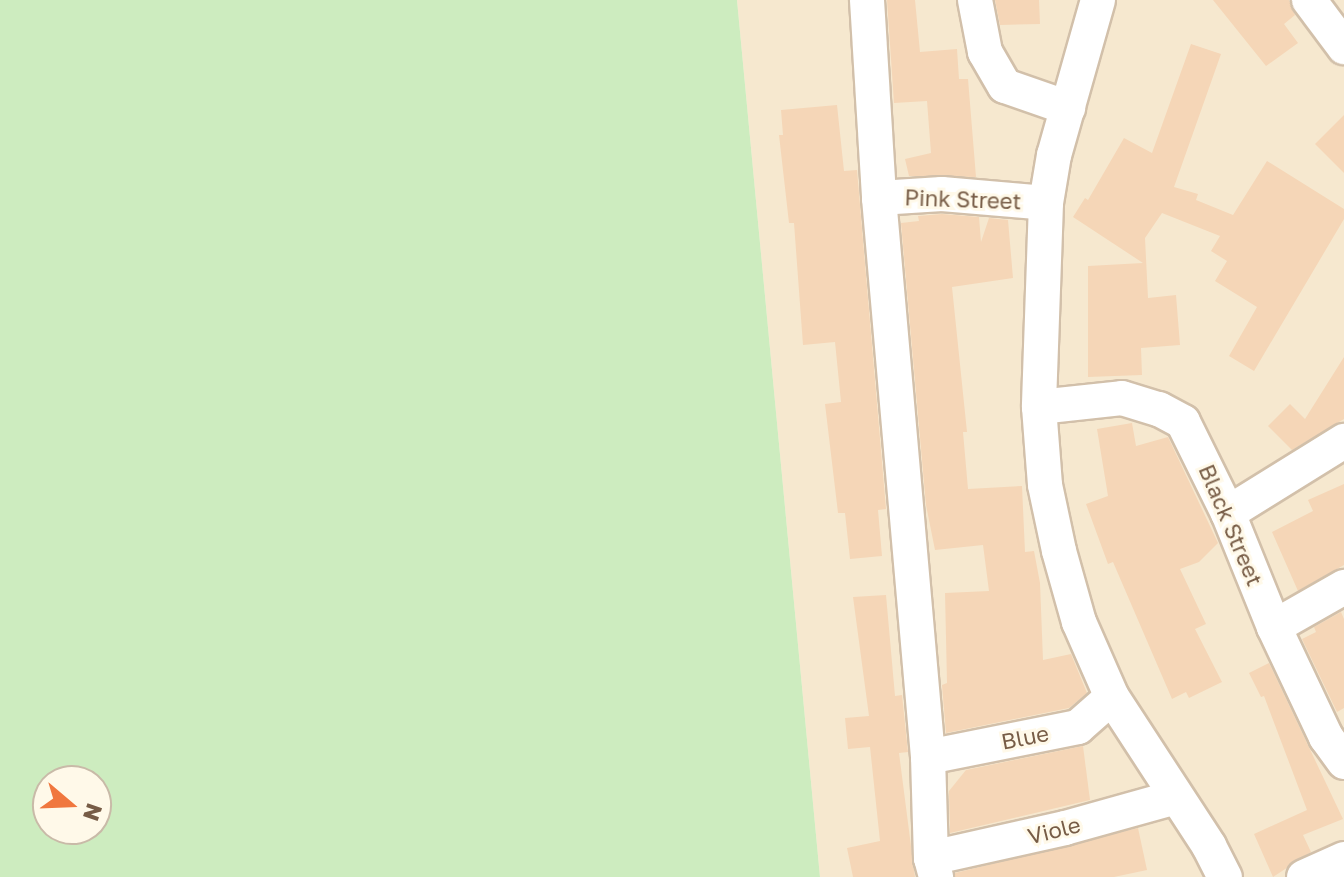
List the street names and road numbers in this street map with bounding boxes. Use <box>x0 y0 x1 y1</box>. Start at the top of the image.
street label: Pink Street <box>904 184 1022 214</box>
street label: Black Street <box>1194 460 1268 590</box>
street label: Blue <box>999 719 1051 755</box>
street label: Viole <box>1025 811 1083 849</box>

